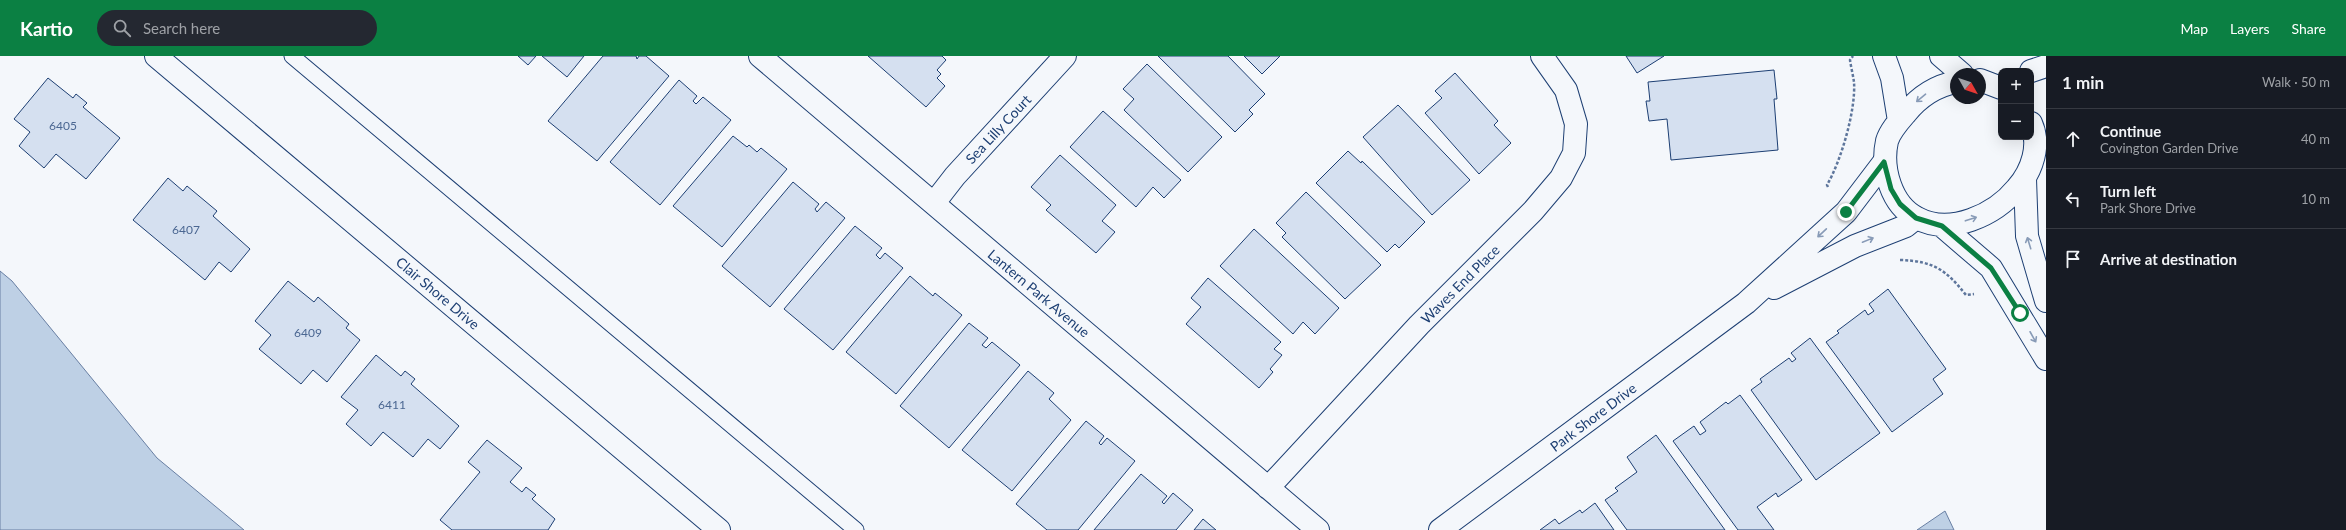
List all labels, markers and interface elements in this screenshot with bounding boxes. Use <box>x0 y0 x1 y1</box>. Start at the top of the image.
search box <box>97 10 377 46</box>
text: Kartio <box>20 17 73 40</box>
icon: search <box>111 17 133 39</box>
text: Search here <box>143 19 220 37</box>
text: Map <box>2180 20 2208 37</box>
text: Layers <box>2230 20 2270 37</box>
text: Share <box>2292 20 2326 37</box>
north arrow <box>1950 68 1986 104</box>
map controls <box>1998 68 2034 140</box>
button: + <box>1998 68 2034 104</box>
text: 1 min <box>2062 72 2104 93</box>
text: Walk · 50 m <box>2262 74 2330 90</box>
street label: Sea Lilly Court <box>962 91 1034 167</box>
one-way arrow <box>1916 93 1926 102</box>
button: − <box>1998 104 2034 140</box>
house number: 6405 <box>49 118 77 133</box>
text: Continue <box>2100 122 2161 140</box>
icon: ahead <box>2062 128 2084 150</box>
text: 40 m <box>2301 131 2330 147</box>
text: Covington Garden Drive <box>2100 140 2238 156</box>
text: Turn left <box>2100 182 2156 200</box>
icon: left <box>2062 188 2084 210</box>
text: 10 m <box>2301 191 2330 207</box>
text: Park Shore Drive <box>2100 200 2196 216</box>
route end <box>1837 203 1855 221</box>
one-way arrow <box>1964 215 1977 222</box>
house number: 6407 <box>172 222 200 237</box>
one-way arrow <box>1817 229 1827 238</box>
one-way arrow <box>1861 236 1873 244</box>
one-way arrow <box>2025 237 2032 250</box>
street label: Waves End Place <box>1417 241 1503 327</box>
street label: Lantern Park Avenue <box>985 245 1093 341</box>
icon: arrive <box>2062 248 2084 270</box>
text: Arrive at destination <box>2100 250 2237 268</box>
street label: Clair Shore Drive <box>393 253 483 333</box>
route start <box>2011 304 2029 322</box>
house number: 6409 <box>294 325 322 340</box>
one-way arrow <box>2030 330 2038 342</box>
street label: Park Shore Drive <box>1547 379 1639 455</box>
house number: 6411 <box>378 397 406 412</box>

